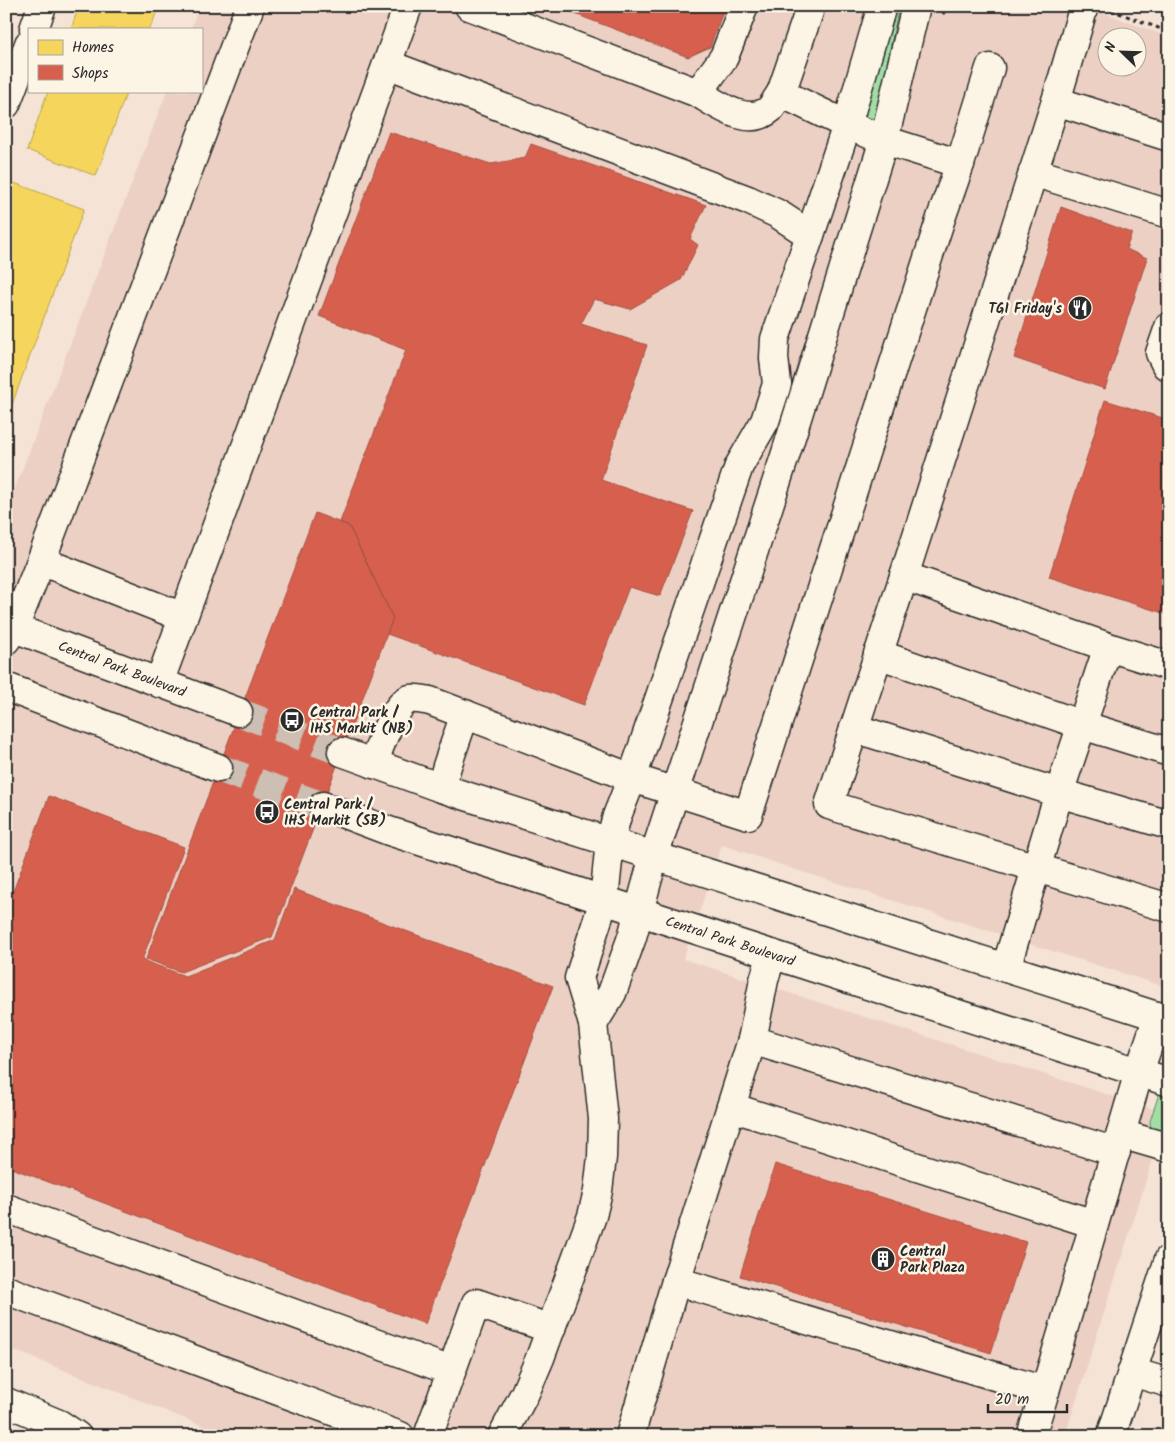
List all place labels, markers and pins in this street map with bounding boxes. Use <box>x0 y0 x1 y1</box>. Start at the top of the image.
restaurant icon: TGI Friday's <box>1067 295 1093 321</box>
place label: TGI Friday's <box>988 298 1062 320</box>
place label: Central Park / IHS Markit (NB) <box>310 702 413 740</box>
bus stop icon: Central Park / IHS Markit (NB) <box>279 707 305 733</box>
place label: Central Park / IHS Markit (SB) <box>284 794 386 832</box>
bus stop icon: Central Park / IHS Markit (SB) <box>254 799 280 825</box>
place label: Central Park Plaza <box>900 1241 965 1279</box>
building icon: Central Park Plaza <box>870 1246 896 1272</box>

